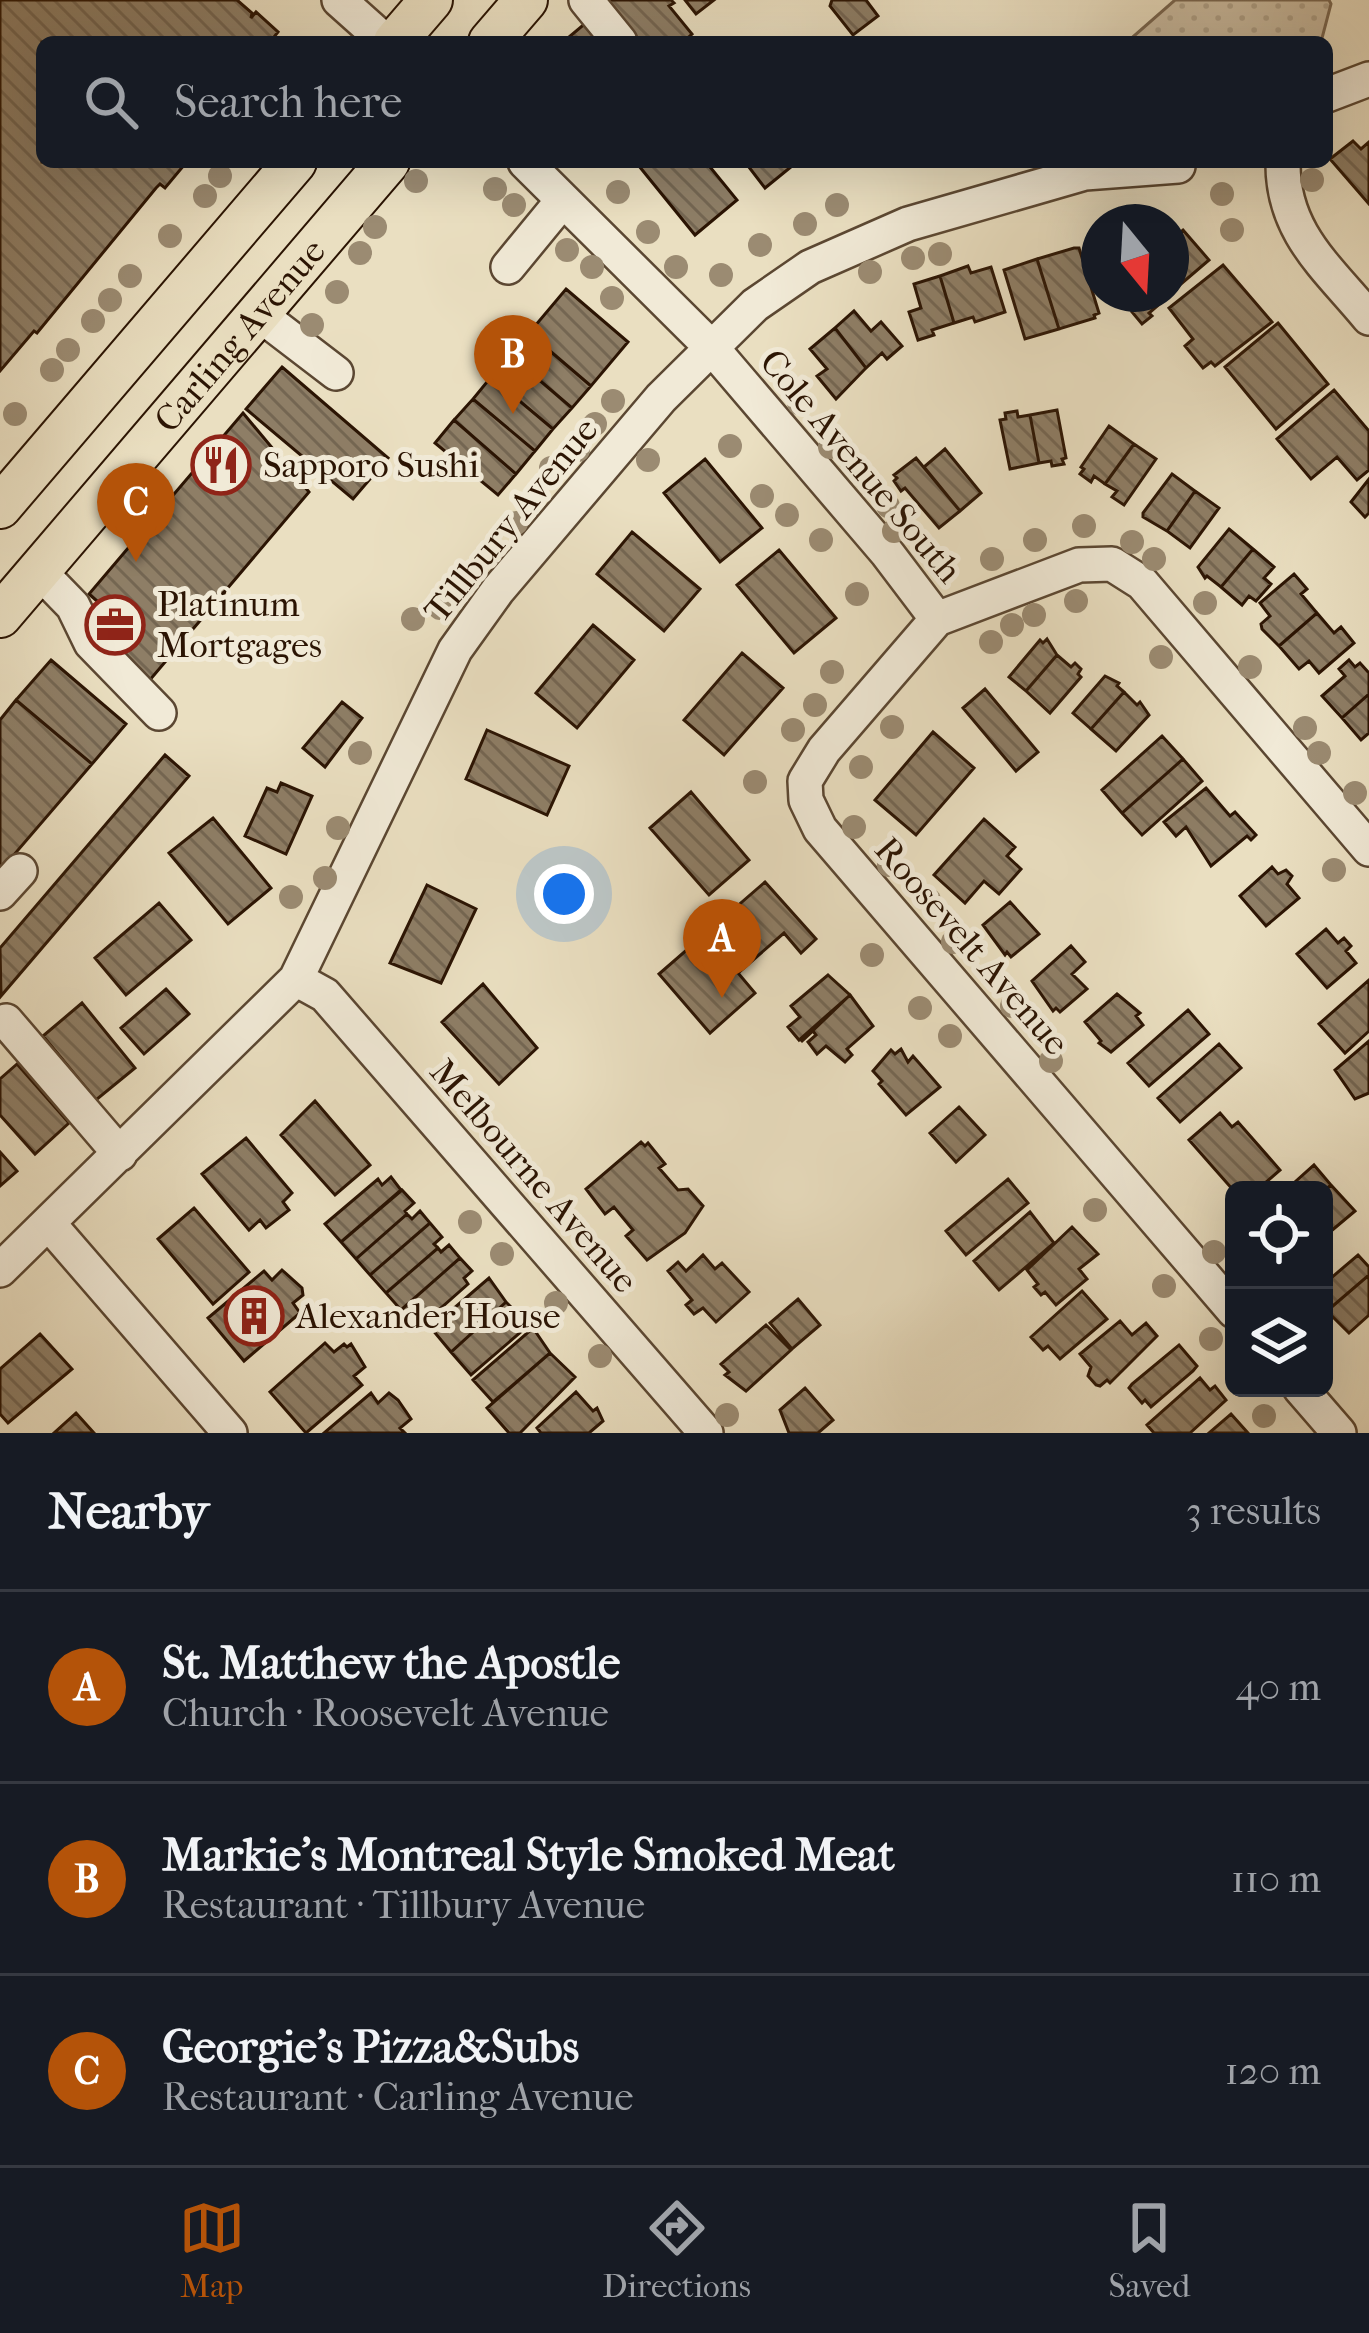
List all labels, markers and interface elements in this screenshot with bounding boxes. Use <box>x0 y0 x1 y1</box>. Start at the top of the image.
search box <box>36 36 1333 168</box>
icon: search <box>78 69 144 135</box>
text: Search here <box>174 76 402 129</box>
north arrow <box>1081 204 1189 312</box>
street label: Carling Avenue <box>146 230 334 441</box>
pin: B <box>474 315 552 414</box>
street label: Cole Avenue South <box>751 341 971 591</box>
street label: Tillbury Avenue <box>416 409 606 631</box>
restaurant icon: Sapporo Sushi <box>190 434 252 496</box>
place label: Sapporo Sushi <box>263 444 480 486</box>
pin: C <box>97 463 175 562</box>
place label: Platinum Mortgages <box>157 583 322 666</box>
office icon: Platinum Mortgages <box>84 594 146 656</box>
street label: Roosevelt Avenue <box>866 829 1078 1063</box>
your location <box>534 864 594 924</box>
pin: A <box>683 899 761 998</box>
street label: Melbourne Avenue <box>421 1051 647 1301</box>
map controls <box>1225 1181 1333 1397</box>
button: locate <box>1225 1181 1333 1289</box>
building icon: Alexander House <box>223 1285 285 1347</box>
button: layers <box>1225 1289 1333 1397</box>
place label: Alexander House <box>294 1295 561 1337</box>
text: Nearby <box>48 1481 209 1541</box>
text: 3 results <box>1186 1488 1321 1534</box>
text: St. Matthew the Apostle <box>162 1637 620 1690</box>
text: A <box>74 1664 100 1710</box>
text: 40 m <box>1236 1664 1321 1710</box>
text: Church · Roosevelt Avenue <box>162 1690 609 1736</box>
text: Markie's Montreal Style Smoked Meat <box>162 1829 894 1882</box>
text: B <box>74 1856 100 1902</box>
text: 110 m <box>1231 1856 1321 1902</box>
text: Restaurant · Tillbury Avenue <box>162 1882 645 1928</box>
text: Georgie's Pizza&Subs <box>162 2021 579 2074</box>
text: C <box>74 2048 100 2094</box>
text: 120 m <box>1225 2048 1321 2094</box>
text: Restaurant · Carling Avenue <box>162 2074 634 2120</box>
tab: Map <box>179 2195 245 2306</box>
tab: Directions <box>602 2195 751 2306</box>
tab: Saved <box>1108 2195 1190 2306</box>

